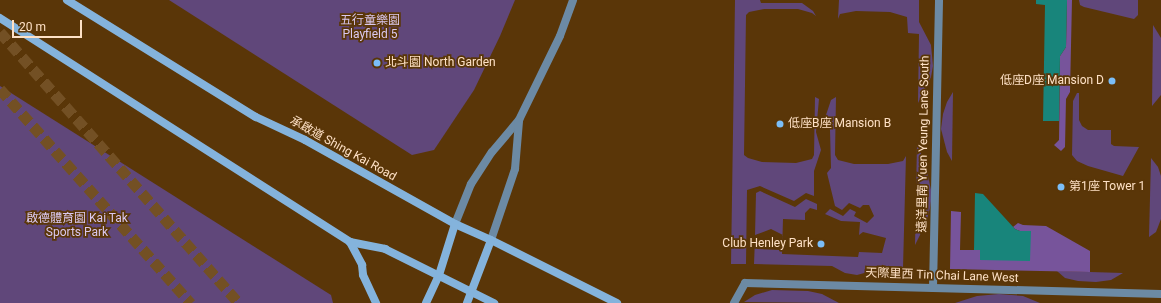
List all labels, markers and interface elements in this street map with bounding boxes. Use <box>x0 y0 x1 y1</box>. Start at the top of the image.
scale bar <box>14 12 84 38</box>
park label: 五行童樂園 Playfield 5 <box>340 14 400 42</box>
text: 20 m <box>19 20 46 34</box>
place label: 北斗園 North Garden <box>385 56 496 70</box>
street label: 遠洋里南 Yuen Yeung Lane South <box>915 56 933 232</box>
marker: 北斗園 North Garden <box>372 58 382 68</box>
place label: 低座D座 Mansion D <box>1000 74 1104 88</box>
marker: 低座D座 Mansion D <box>1107 76 1117 86</box>
street label: 承啟道 Shing Kai Road <box>287 114 399 184</box>
place label: 低座B座 Mansion B <box>788 117 891 131</box>
marker: 低座B座 Mansion B <box>775 119 785 129</box>
place label: 第1座 Tower 1 <box>1069 180 1145 194</box>
marker: 第1座 Tower 1 <box>1056 182 1066 192</box>
park label: 啟德體育園 Kai Tak Sports Park <box>26 212 128 240</box>
place label: Club Henley Park <box>722 237 813 251</box>
marker: Club Henley Park <box>816 239 826 249</box>
street label: 天際里西 Tin Chai Lane West <box>865 266 1019 286</box>

